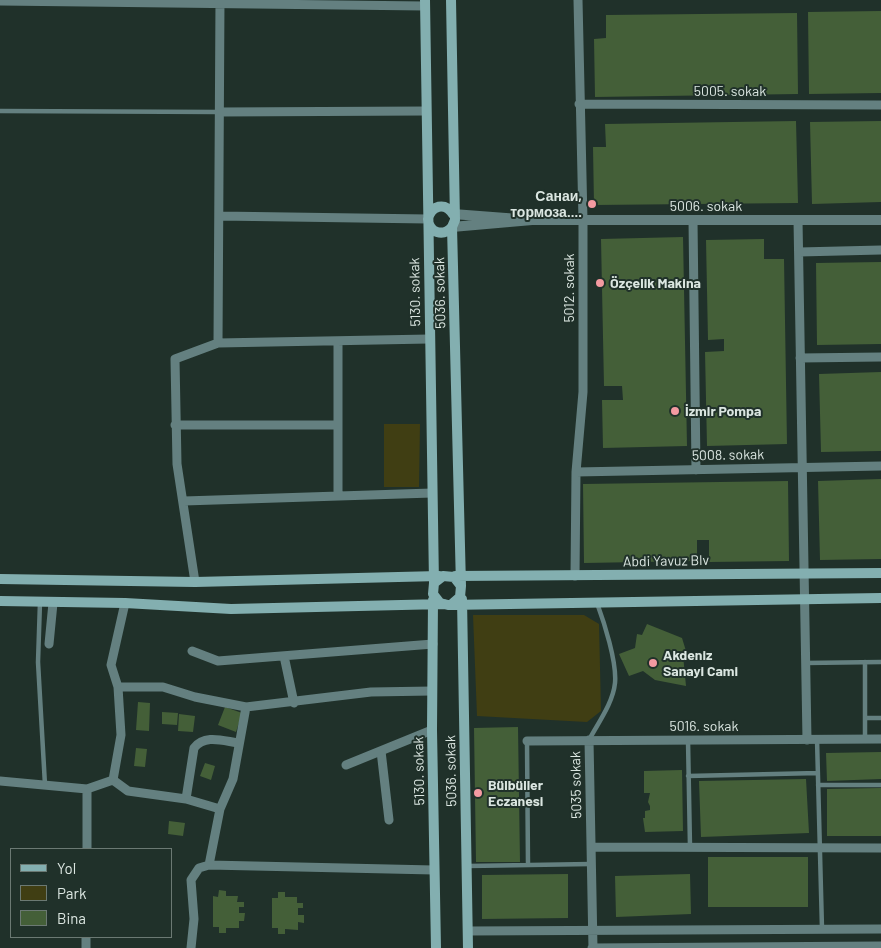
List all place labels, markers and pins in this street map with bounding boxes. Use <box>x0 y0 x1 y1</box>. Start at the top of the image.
place label: Санаи, тормоза.... <box>510 188 582 220</box>
marker: Санаи, тормоза.... <box>586 198 598 210</box>
place label: Özçelik Makina <box>610 275 701 291</box>
marker: Özçelik Makina <box>594 277 606 289</box>
place label: İzmir Pompa <box>685 403 761 419</box>
marker: İzmir Pompa <box>669 405 681 417</box>
place label: Akdeniz Sanayi Cami <box>663 647 738 680</box>
marker: Akdeniz Sanayi Cami <box>647 657 659 669</box>
place label: Bülbüller Eczanesi <box>488 777 543 810</box>
marker: Bülbüller Eczanesi <box>472 787 484 799</box>

